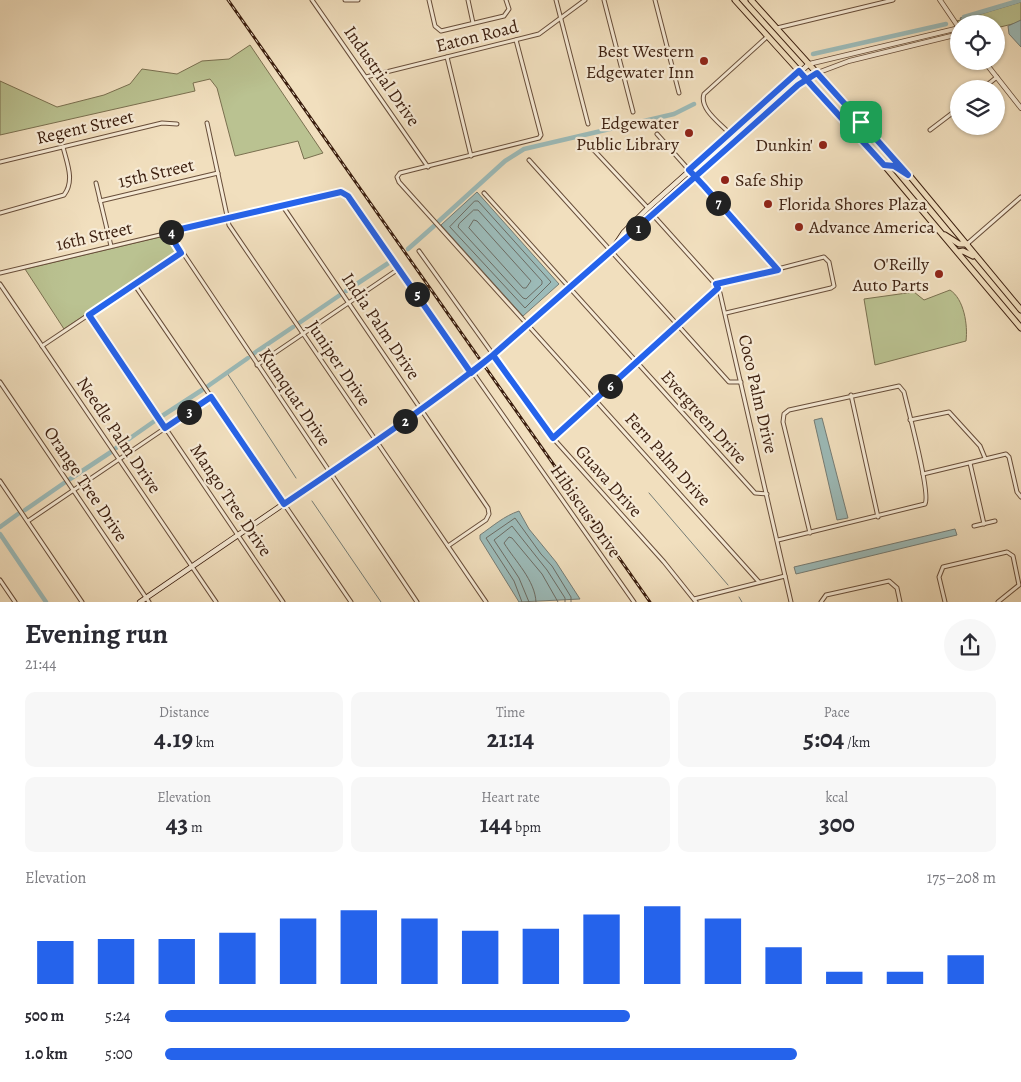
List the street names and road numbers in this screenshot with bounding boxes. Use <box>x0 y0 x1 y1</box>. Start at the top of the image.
street label: Eaton Road <box>433 14 521 58</box>
street label: Industrial Drive <box>338 21 426 131</box>
street label: Regent Street <box>34 104 136 150</box>
street label: 15th Street <box>116 153 196 193</box>
street label: 16th Street <box>53 216 135 256</box>
street label: India Palm Drive <box>336 268 426 384</box>
street label: Juniper Drive <box>302 315 376 411</box>
street label: Coco Palm Drive <box>733 332 783 456</box>
street label: Kumquat Drive <box>253 343 337 451</box>
street label: Evergreen Drive <box>655 365 753 469</box>
street label: Needle Palm Drive <box>71 372 167 498</box>
street label: Fern Palm Drive <box>620 407 716 511</box>
street label: Orange Tree Drive <box>39 422 133 546</box>
street label: Mango Tree Drive <box>184 439 278 561</box>
street label: Guava Drive <box>570 440 648 522</box>
street label: Hibiscus Drive <box>545 460 627 562</box>

